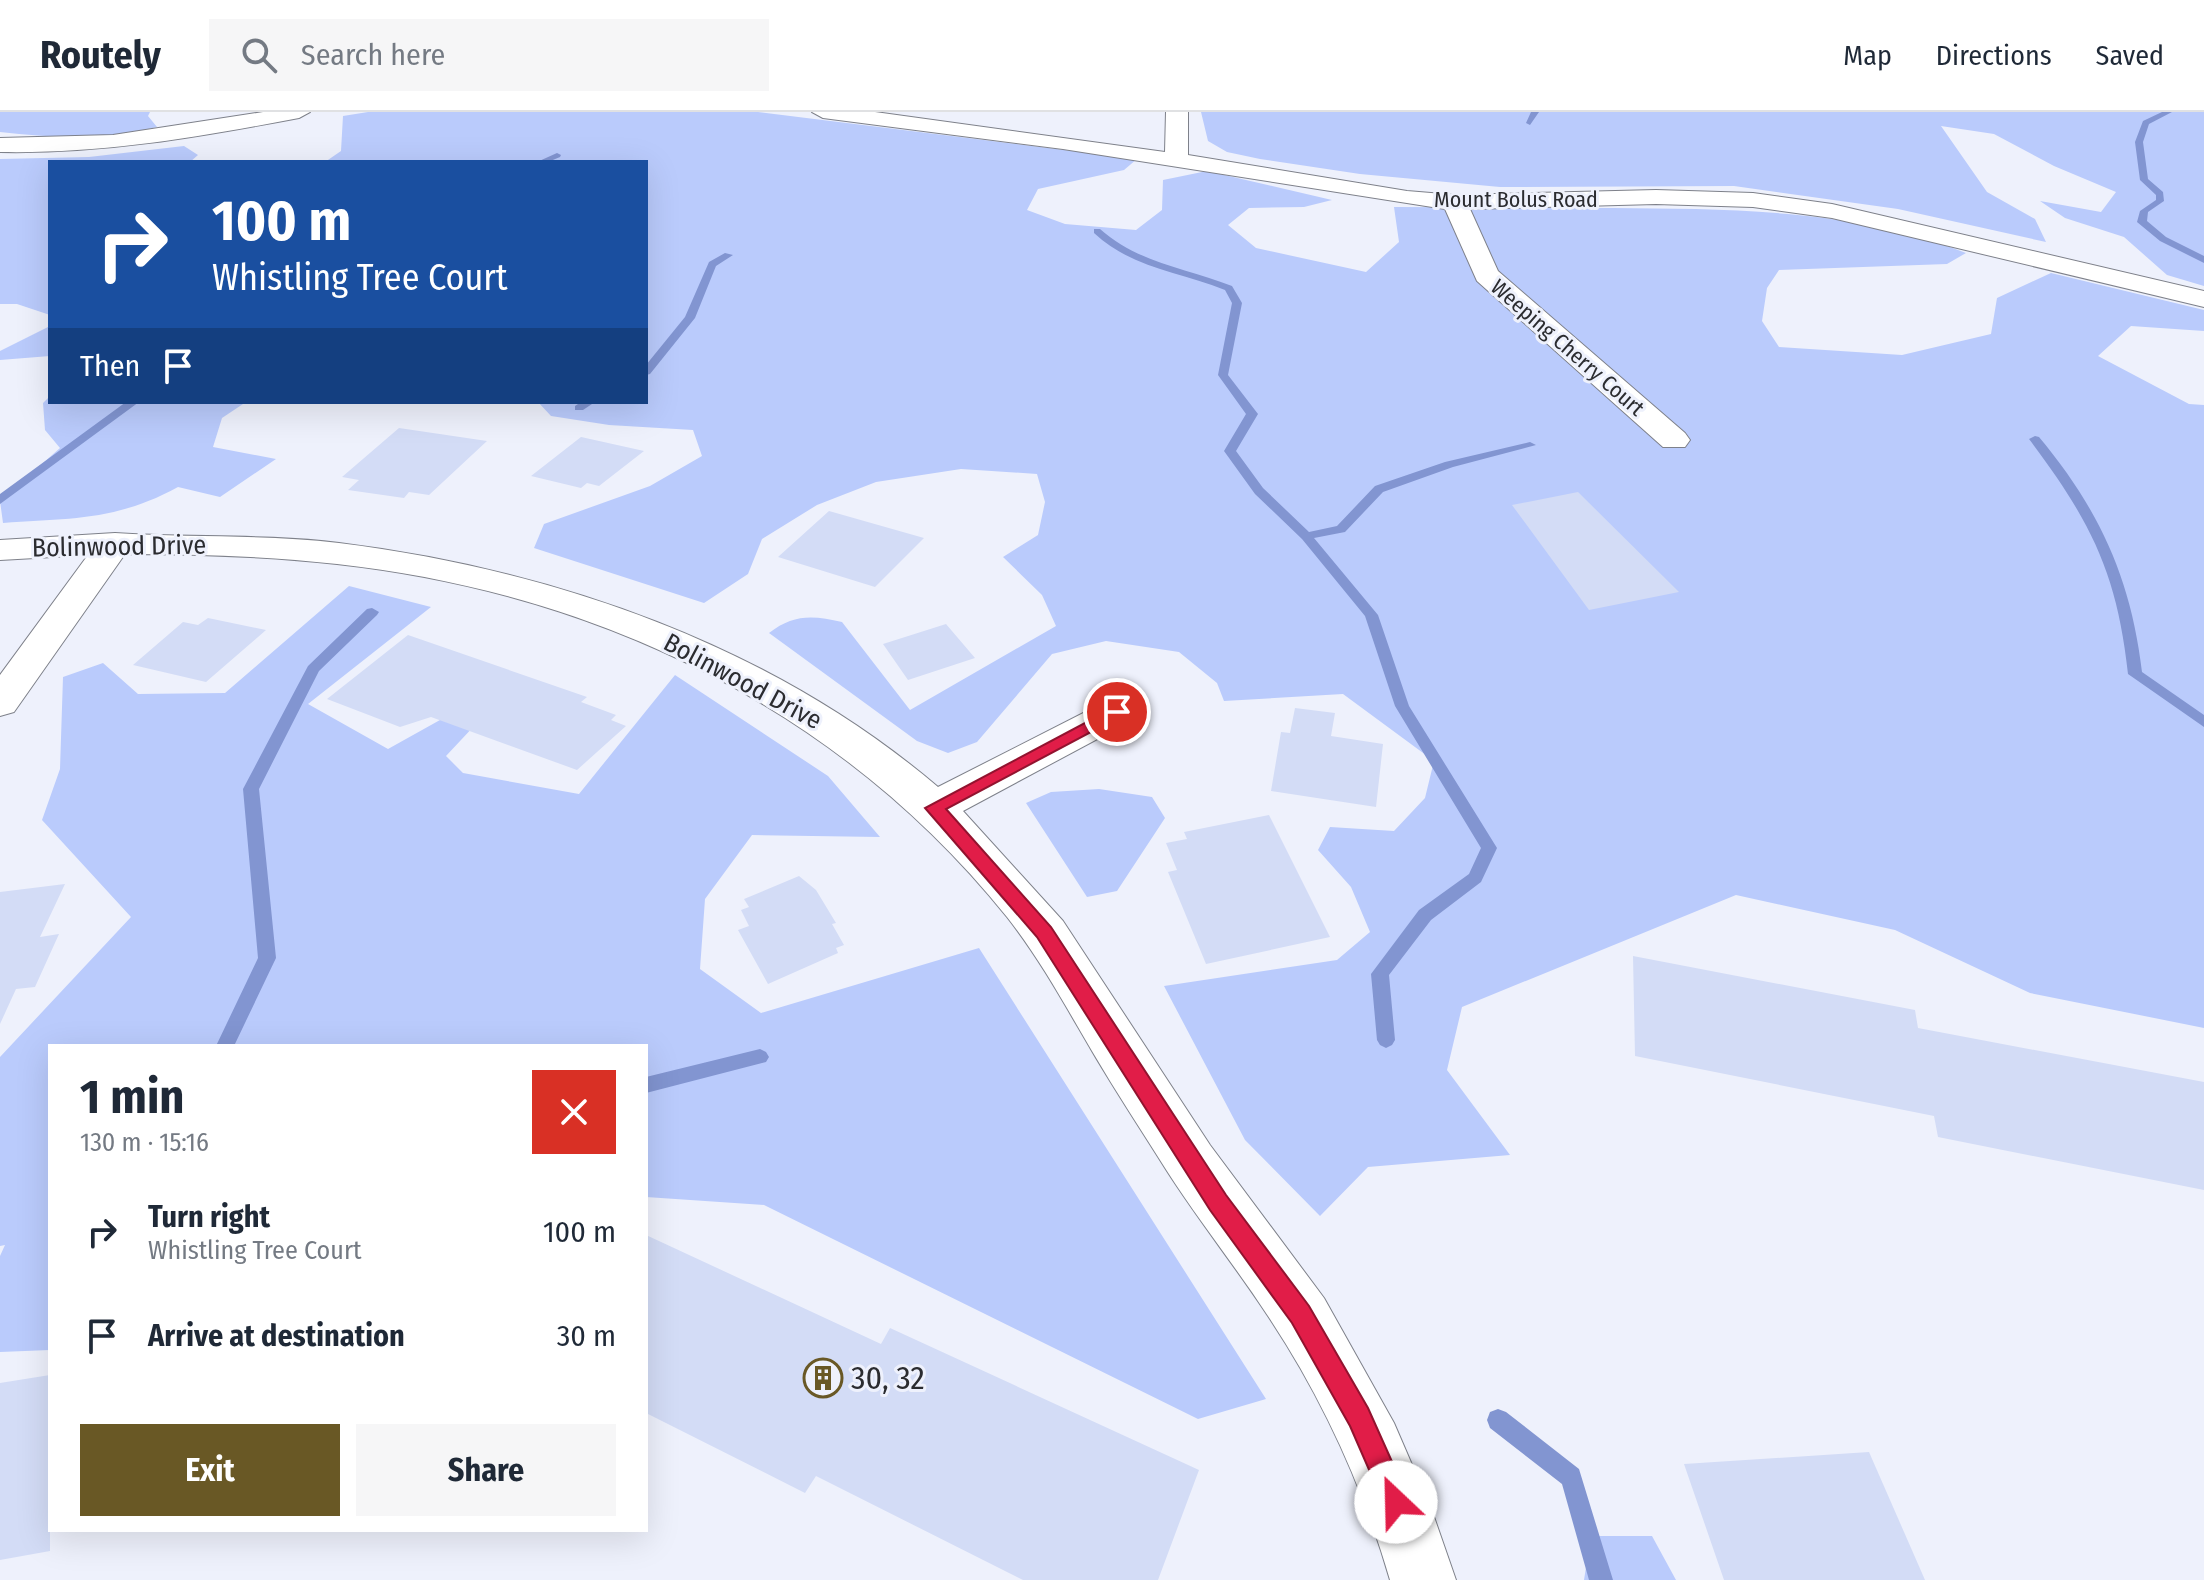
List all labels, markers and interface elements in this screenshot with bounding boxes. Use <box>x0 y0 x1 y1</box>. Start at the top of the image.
search box <box>209 19 769 91</box>
text: Routely <box>40 32 161 78</box>
icon: search <box>237 33 281 77</box>
text: Search here <box>301 37 445 73</box>
text: Map <box>1843 39 1892 72</box>
text: Directions <box>1936 39 2052 72</box>
text: Saved <box>2096 39 2164 72</box>
street label: Mount Bolus Road <box>1434 186 1598 213</box>
text: 100 m <box>212 188 351 255</box>
icon: right <box>80 192 184 296</box>
text: Whistling Tree Court <box>212 256 508 300</box>
street label: Weeping Cherry Court <box>1485 273 1651 422</box>
icon: arrive <box>156 344 200 388</box>
text: Then <box>80 348 140 384</box>
street label: Bolinwood Drive <box>32 529 207 564</box>
street label: Bolinwood Drive <box>658 627 827 736</box>
pin <box>1083 678 1151 746</box>
icon: arrive <box>1095 690 1139 734</box>
text: 1 min <box>80 1068 185 1126</box>
button: close <box>532 1070 616 1154</box>
text: 130 m · 15:16 <box>80 1127 209 1158</box>
text: Turn right <box>148 1199 270 1235</box>
icon: right <box>80 1210 124 1254</box>
text: 100 m <box>543 1214 616 1250</box>
text: Whistling Tree Court <box>148 1235 361 1266</box>
icon: arrive <box>80 1314 124 1358</box>
text: Arrive at destination <box>148 1318 405 1354</box>
text: 30 m <box>557 1318 616 1354</box>
building icon: 30, 32 <box>802 1357 844 1399</box>
place label: 30, 32 <box>851 1359 925 1397</box>
button: Exit <box>80 1424 340 1516</box>
button: Share <box>356 1424 616 1516</box>
position arrow <box>1354 1460 1438 1544</box>

